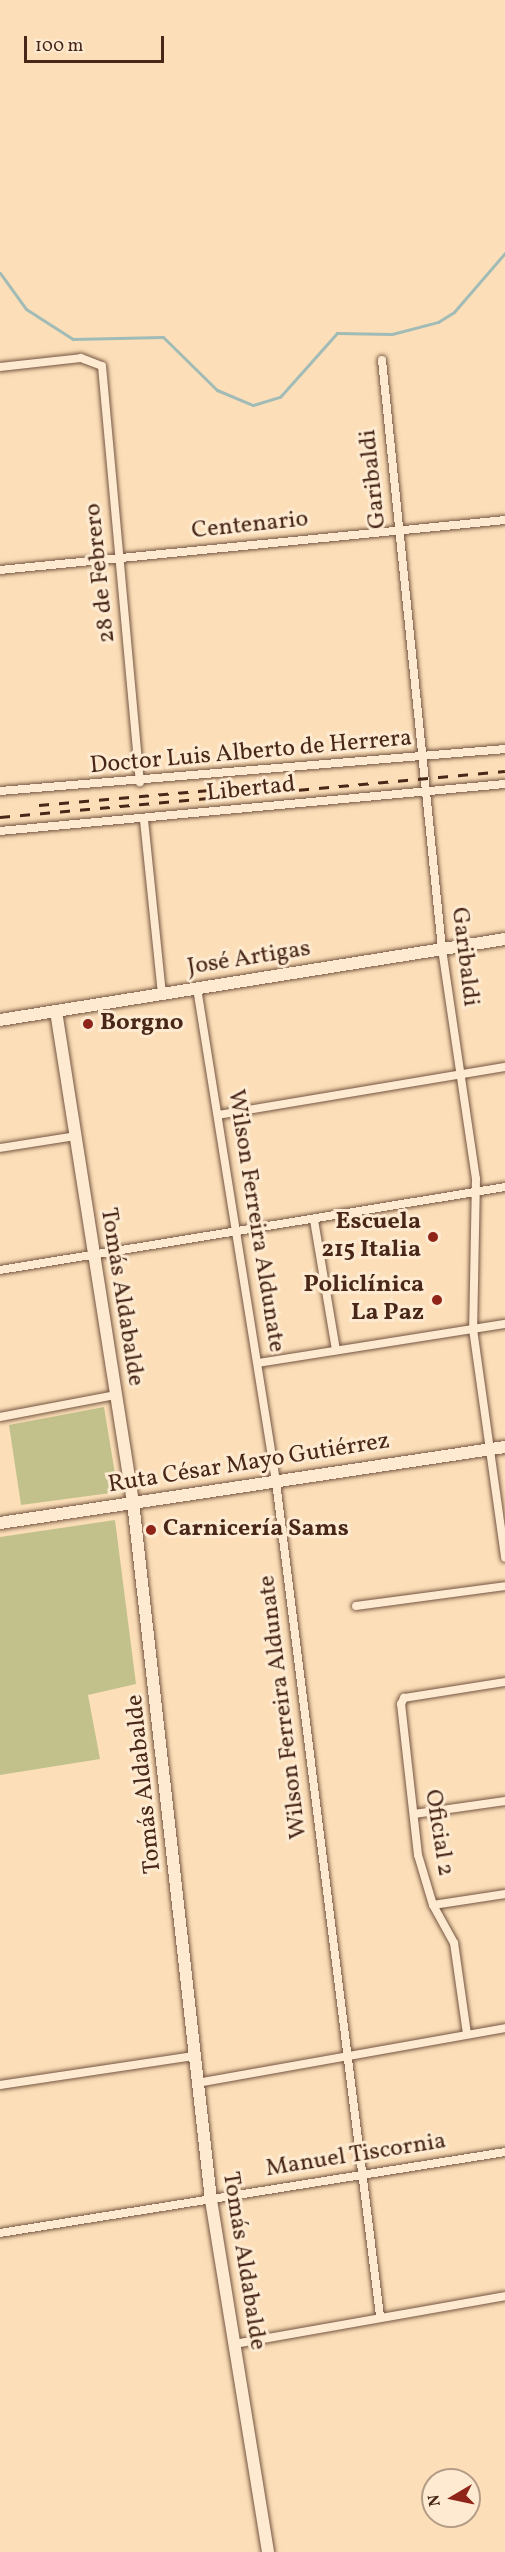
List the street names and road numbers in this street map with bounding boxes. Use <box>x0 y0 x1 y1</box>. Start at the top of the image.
street label: Garibaldi <box>354 428 394 530</box>
street label: 28 de Febrero <box>79 502 123 644</box>
street label: Centenario <box>190 506 310 546</box>
street label: Doctor Luis Alberto de Herrera <box>89 725 413 781</box>
street label: Libertad <box>205 771 297 809</box>
street label: Garibaldi <box>444 906 484 1008</box>
street label: José Artigas <box>185 935 313 983</box>
street label: Wilson Ferreira Aldunate <box>220 1088 290 1354</box>
street label: Tomás Aldabalde <box>93 1206 149 1388</box>
street label: Ruta César Mayo Gutiérrez <box>106 1428 392 1500</box>
street label: Wilson Ferreira Aldunate <box>254 1573 314 1841</box>
street label: Tomás Aldabalde <box>121 1693 169 1875</box>
street label: Oficial 2 <box>417 1788 459 1878</box>
street label: Manuel Tiscornia <box>263 2127 449 2185</box>
street label: Tomás Aldabalde <box>215 2170 271 2352</box>

